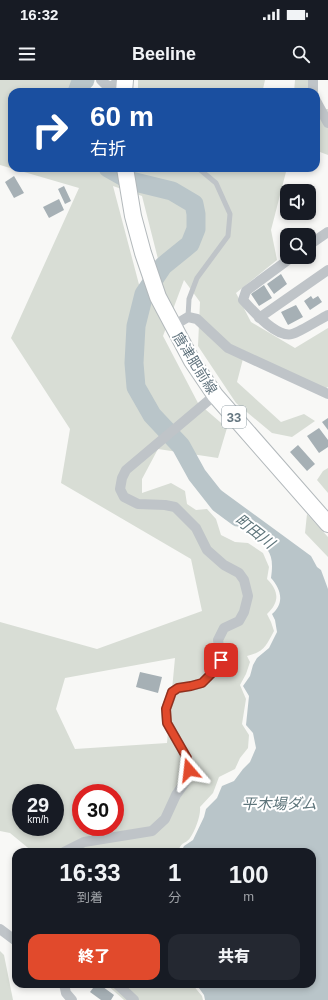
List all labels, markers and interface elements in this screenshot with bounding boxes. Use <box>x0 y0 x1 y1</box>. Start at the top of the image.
text: 16:32 <box>20 6 58 23</box>
icon: menu <box>16 43 38 65</box>
icon: search <box>290 43 312 65</box>
text: Beeline <box>132 44 196 64</box>
text: 60 m <box>90 101 154 132</box>
icon: right <box>24 104 76 156</box>
text: 右折 <box>90 139 126 159</box>
map controls <box>280 184 316 264</box>
button: sound <box>280 184 316 220</box>
button: search <box>280 228 316 264</box>
street label: 唐津肥前線 <box>170 329 220 397</box>
road number: 33 <box>222 406 246 428</box>
water label: 町田川 <box>232 510 280 553</box>
pin <box>204 643 238 677</box>
icon: arrive <box>210 649 232 671</box>
position arrow <box>168 749 210 791</box>
speed limit sign: 30 <box>72 784 124 836</box>
text: 29 <box>27 794 49 816</box>
water label: 平木場ダム <box>241 795 317 812</box>
text: km/h <box>27 814 49 825</box>
text: 16:33 <box>59 859 121 886</box>
text: 1 <box>168 859 181 886</box>
text: 100 <box>229 861 269 888</box>
text: m <box>243 889 254 904</box>
text: 到着 <box>77 890 103 905</box>
text: 分 <box>168 890 181 905</box>
button: 終了 <box>28 934 160 980</box>
button: 共有 <box>168 934 300 980</box>

